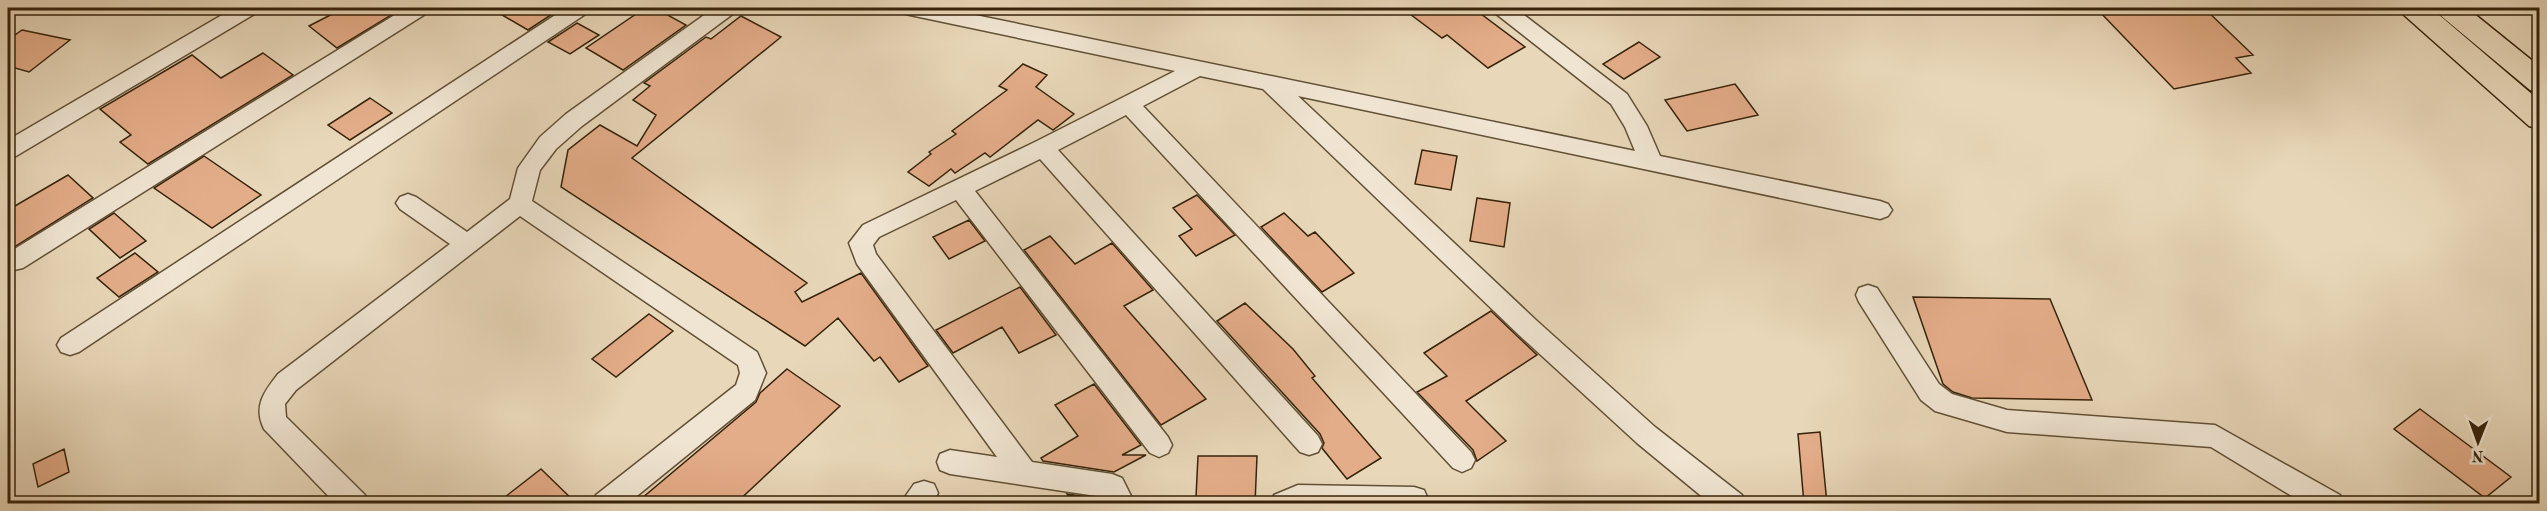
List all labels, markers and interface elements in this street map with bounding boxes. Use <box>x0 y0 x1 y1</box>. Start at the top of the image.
north arrow <box>2448 412 2508 472</box>
text: N <box>2471 447 2484 463</box>

